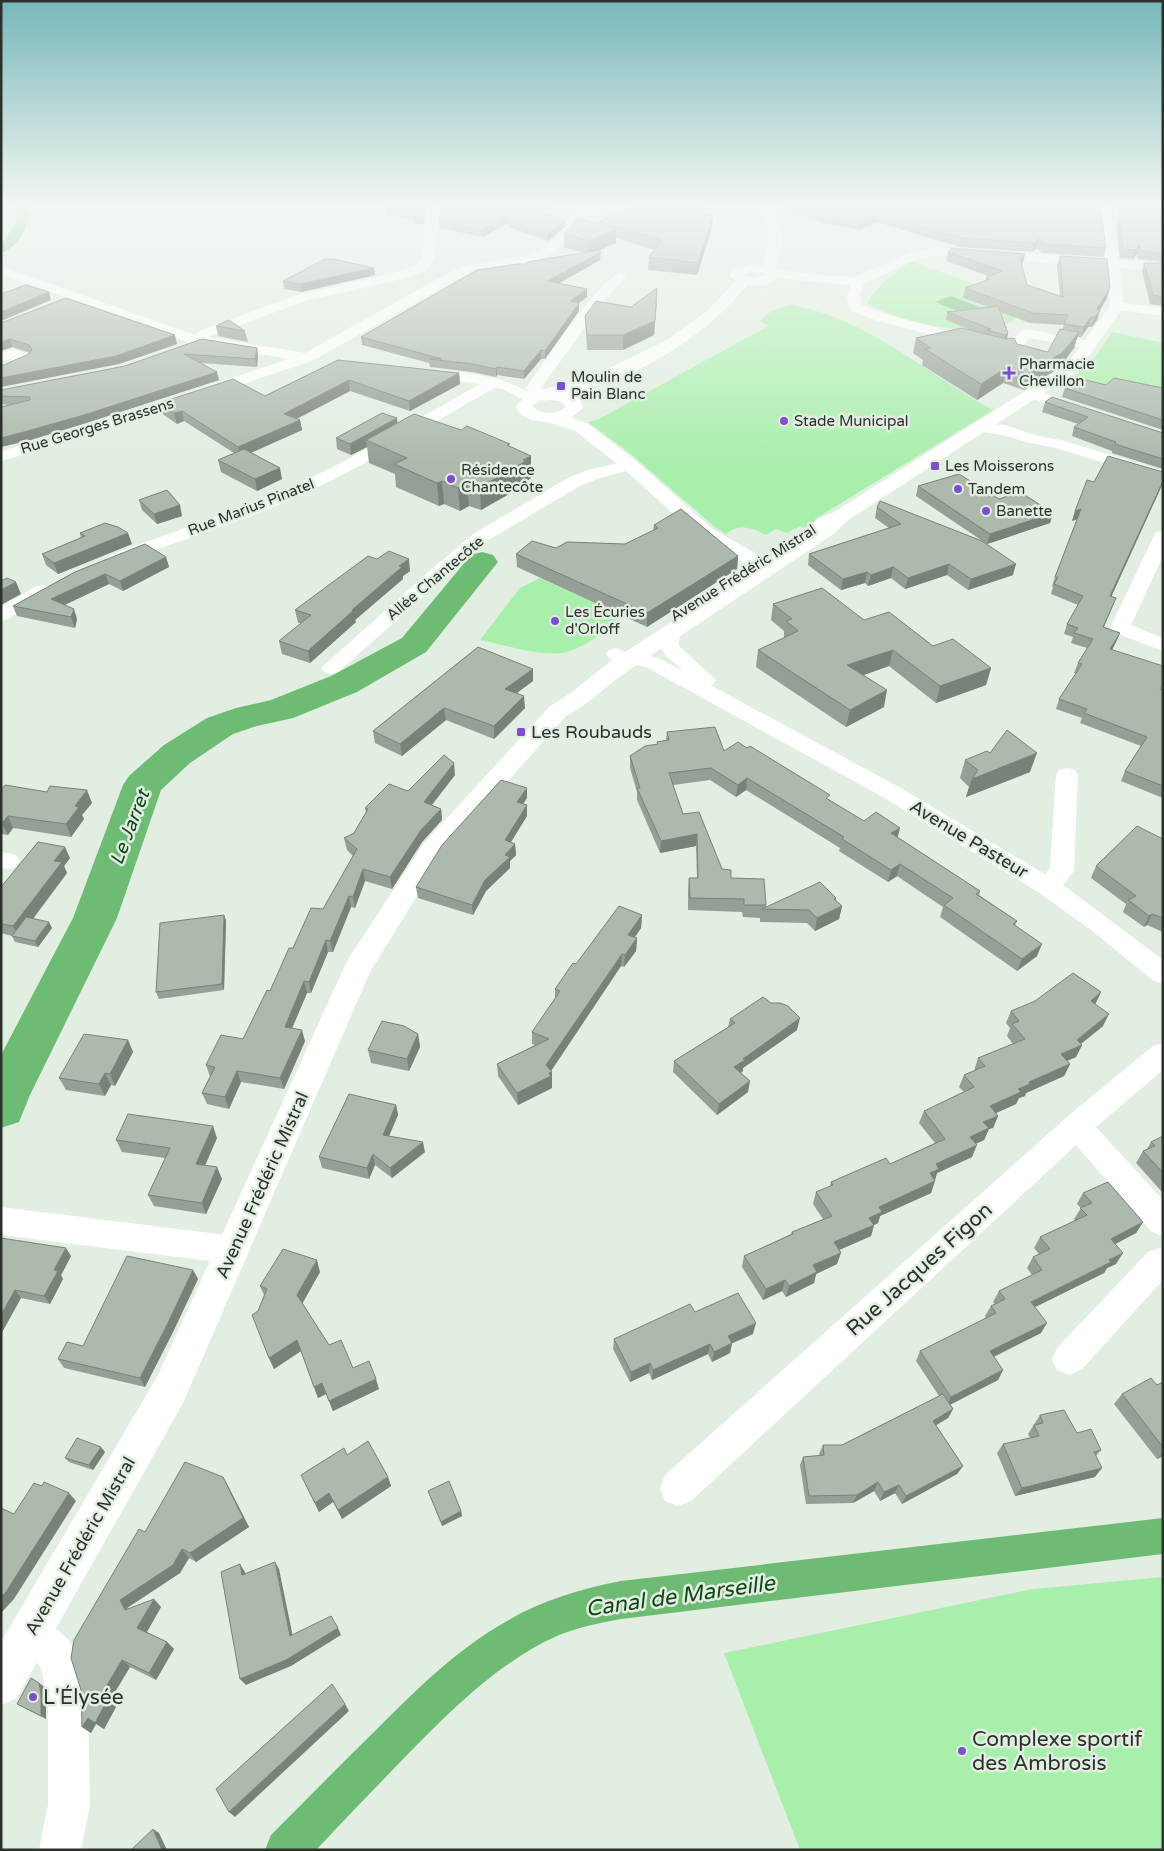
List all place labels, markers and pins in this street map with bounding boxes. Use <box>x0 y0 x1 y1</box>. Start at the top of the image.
place label: Pharmacie Chevillon <box>1019 355 1095 390</box>
marker: Pharmacie Chevillon <box>1003 367 1015 379</box>
place label: Moulin de Pain Blanc <box>571 368 645 403</box>
marker: Moulin de Pain Blanc <box>555 380 567 392</box>
place label: Stade Municipal <box>794 412 909 430</box>
marker: Stade Municipal <box>778 415 790 427</box>
place label: Les Moisserons <box>945 457 1054 475</box>
marker: Les Moisserons <box>929 460 941 472</box>
place label: Résidence Chantecôte <box>461 461 543 496</box>
marker: Résidence Chantecôte <box>445 473 457 485</box>
place label: Tandem <box>968 480 1025 498</box>
marker: Tandem <box>952 483 964 495</box>
place label: Banette <box>996 502 1052 520</box>
marker: Banette <box>980 505 992 517</box>
place label: Les Écuries d'Orloff <box>565 603 645 638</box>
marker: Les Écuries d'Orloff <box>549 615 561 627</box>
place label: Les Roubauds <box>531 721 652 743</box>
marker: Les Roubauds <box>515 726 527 738</box>
place label: L'Élysée <box>43 1685 124 1710</box>
marker: L'Élysée <box>27 1691 39 1703</box>
place label: Complexe sportif des Ambrosis <box>972 1727 1142 1776</box>
marker: Complexe sportif des Ambrosis <box>956 1745 968 1757</box>

